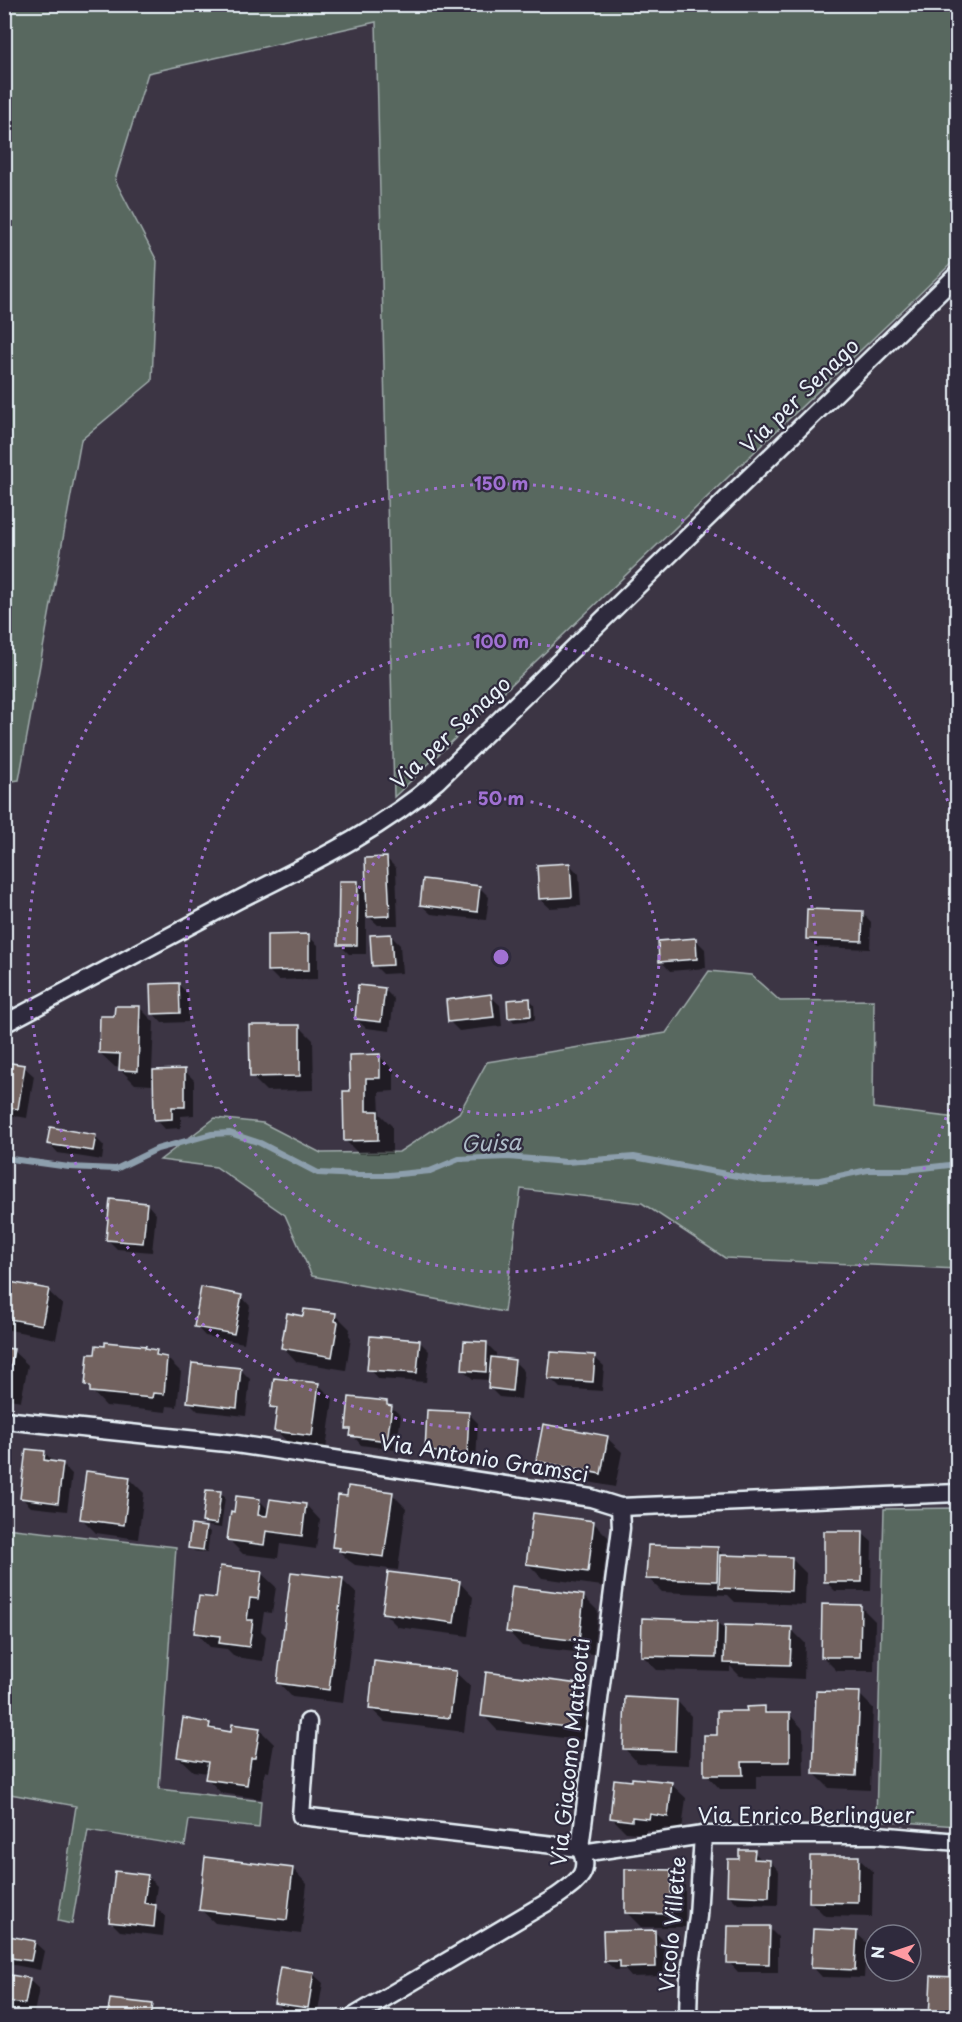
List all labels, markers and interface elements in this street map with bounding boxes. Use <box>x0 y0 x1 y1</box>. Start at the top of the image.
street label: Via per Senago <box>732 329 865 460</box>
text: 150 m <box>474 469 528 496</box>
text: 100 m <box>473 627 529 654</box>
street label: Via per Senago <box>382 667 517 796</box>
text: 50 m <box>478 784 524 811</box>
centre of rings <box>491 947 511 967</box>
water label: Guisa <box>460 1124 523 1159</box>
street label: Via Antonio Gramsci <box>378 1425 591 1489</box>
street label: Via Giacomo Matteotti <box>541 1636 597 1868</box>
street label: Via Enrico Berlinguer <box>698 1798 914 1830</box>
street label: Vicolo Villette <box>649 1855 693 1993</box>
north arrow <box>863 1923 923 1983</box>
text: N <box>865 1946 889 1959</box>

